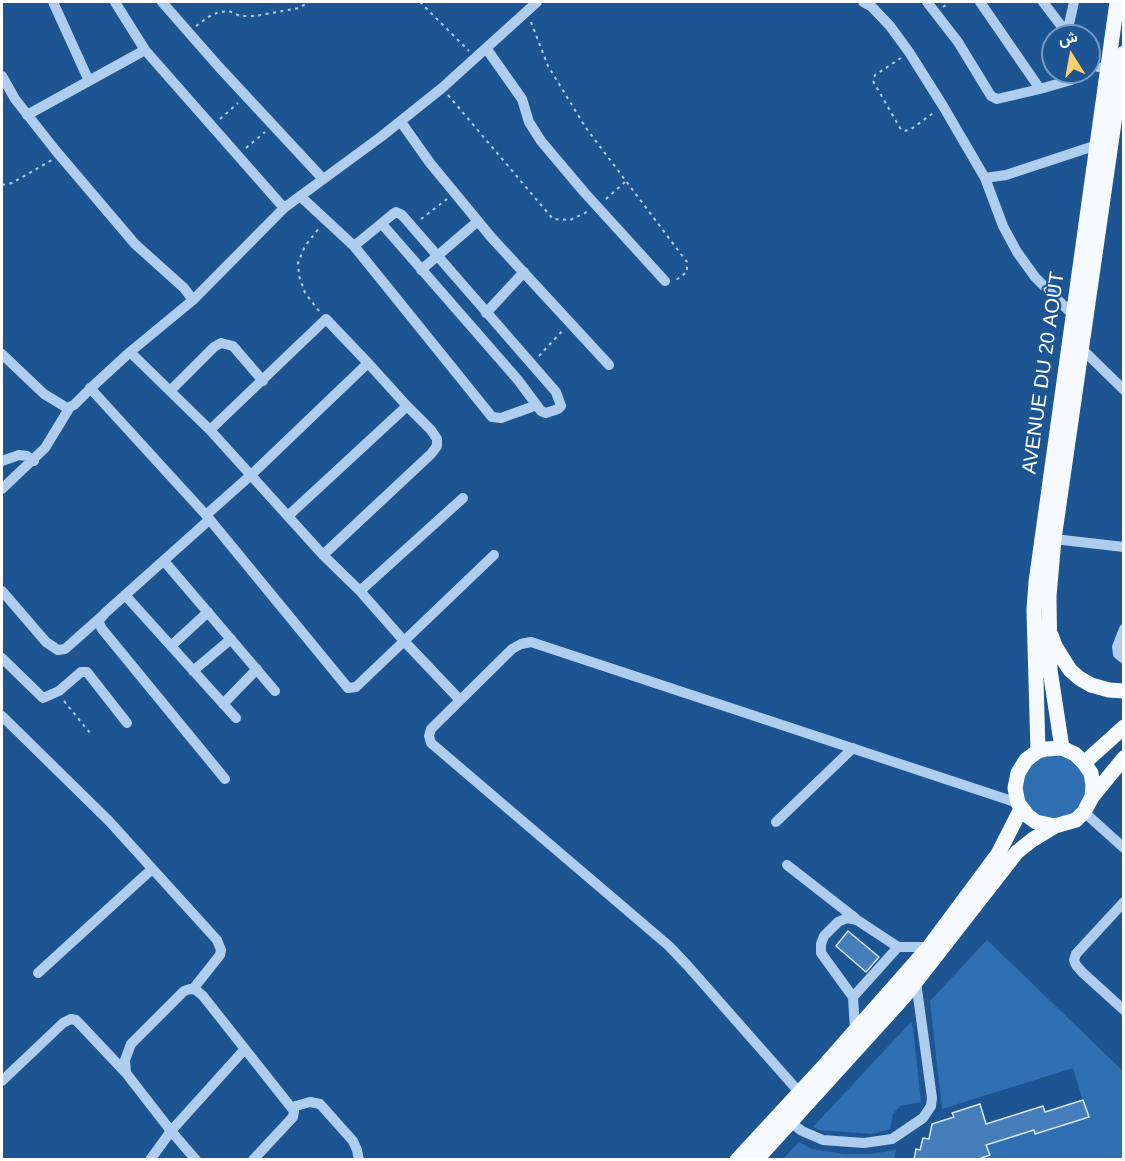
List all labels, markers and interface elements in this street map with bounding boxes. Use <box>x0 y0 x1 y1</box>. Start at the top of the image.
north arrow <box>1041 24 1101 84</box>
text: ش <box>1057 28 1079 48</box>
street label: AVENUE DU 20 AOÛT <box>1018 270 1070 476</box>

